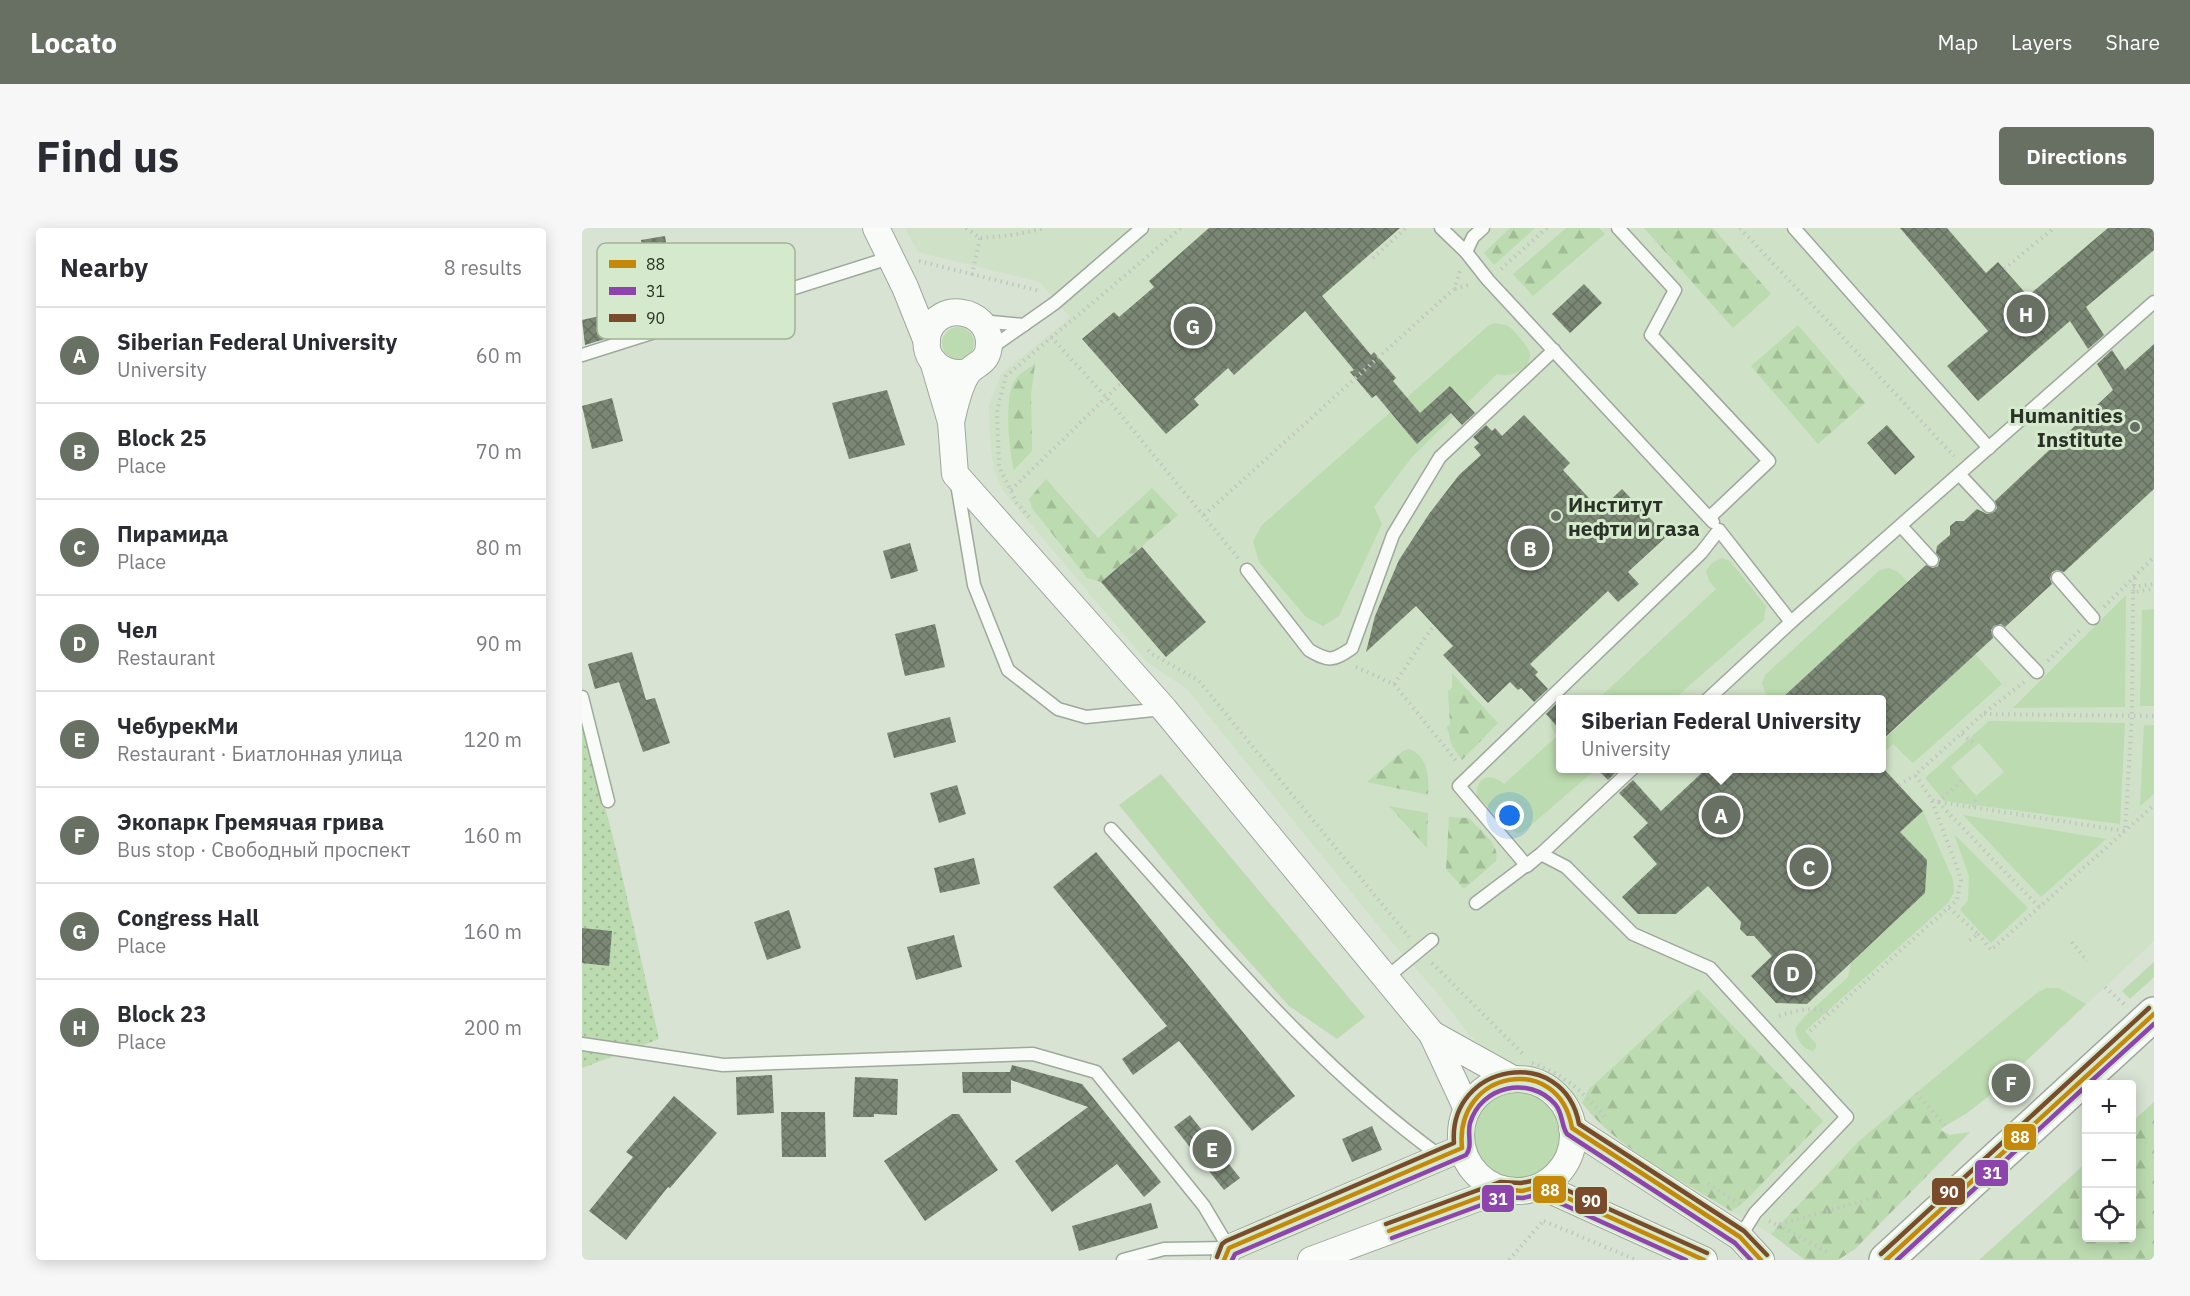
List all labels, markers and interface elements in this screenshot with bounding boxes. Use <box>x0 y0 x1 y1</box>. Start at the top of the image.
text: Locato <box>30 24 117 61</box>
text: Map <box>1938 28 1978 56</box>
text: Layers <box>2011 28 2073 56</box>
text: Share <box>2106 28 2160 56</box>
button: Directions <box>1999 127 2154 185</box>
text: Find us <box>36 129 179 184</box>
legend <box>597 243 795 339</box>
text: Nearby <box>60 250 148 284</box>
text: 8 results <box>444 254 522 281</box>
text: 88 <box>646 254 665 274</box>
text: 31 <box>646 281 665 301</box>
pin: H <box>2006 292 2046 337</box>
pin: G <box>1174 304 1212 348</box>
text: 90 <box>646 308 665 328</box>
text: Siberian Federal University <box>117 327 397 356</box>
text: A <box>73 342 86 369</box>
text: 60 m <box>476 342 522 369</box>
text: University <box>117 356 207 383</box>
place label: Humanities Institute <box>2010 401 2123 453</box>
marker: Humanities Institute <box>2128 420 2142 434</box>
text: Block 25 <box>117 423 206 452</box>
text: B <box>73 438 86 465</box>
text: 70 m <box>476 438 522 465</box>
text: Place <box>117 452 166 479</box>
place label: Институт нефти и газа <box>1568 490 1700 542</box>
marker: Институт нефти и газа <box>1549 509 1563 523</box>
text: Пирамида <box>117 519 228 548</box>
pin: B <box>1510 526 1550 570</box>
text: C <box>73 534 86 561</box>
text: 80 m <box>476 534 522 561</box>
text: Place <box>117 548 166 575</box>
text: Чел <box>117 615 158 644</box>
text: D <box>73 630 86 657</box>
text: 90 m <box>476 630 522 657</box>
text: Restaurant <box>117 644 215 671</box>
popup <box>1556 695 1886 773</box>
text: Siberian Federal University <box>1581 706 1861 735</box>
text: ЧебурекМи <box>117 711 239 740</box>
text: E <box>73 726 86 753</box>
text: 120 m <box>464 726 522 753</box>
text: University <box>1581 735 1671 762</box>
text: Restaurant · Биатлонная улица <box>117 740 403 767</box>
pin: A <box>1702 792 1740 838</box>
your location <box>1495 801 1524 830</box>
text: Экопарк Гремячая грива <box>117 807 384 836</box>
text: F <box>74 822 85 849</box>
text: 160 m <box>464 822 522 849</box>
text: Bus stop · Свободный проспект <box>117 836 410 863</box>
pin: C <box>1790 844 1828 890</box>
text: Congress Hall <box>117 903 259 932</box>
text: G <box>72 918 87 945</box>
text: 160 m <box>464 918 522 945</box>
text: Place <box>117 932 166 959</box>
pin: D <box>1774 950 1812 996</box>
text: Block 23 <box>117 999 206 1028</box>
text: H <box>72 1014 87 1041</box>
text: 200 m <box>464 1014 522 1041</box>
text: Place <box>117 1028 166 1055</box>
pin: F <box>1992 1060 2030 1106</box>
map controls <box>2082 1080 2136 1242</box>
button: + <box>2082 1080 2136 1134</box>
line badge: 88 <box>2003 1123 2037 1151</box>
pin: E <box>1192 1126 1232 1172</box>
text: 88 <box>2010 1127 2030 1147</box>
button: − <box>2082 1134 2136 1188</box>
line badge: 31 <box>1974 1159 2009 1187</box>
text: 31 <box>1982 1163 2002 1183</box>
line badge: 88 <box>1532 1175 1567 1204</box>
line badge: 90 <box>1931 1177 1966 1206</box>
text: 88 <box>1540 1180 1560 1200</box>
text: 90 <box>1939 1182 1959 1202</box>
line badge: 31 <box>1481 1184 1515 1213</box>
line badge: 90 <box>1574 1186 1608 1215</box>
button: locate <box>2082 1188 2136 1242</box>
text: 31 <box>1488 1189 1508 1209</box>
text: 90 <box>1581 1191 1601 1211</box>

